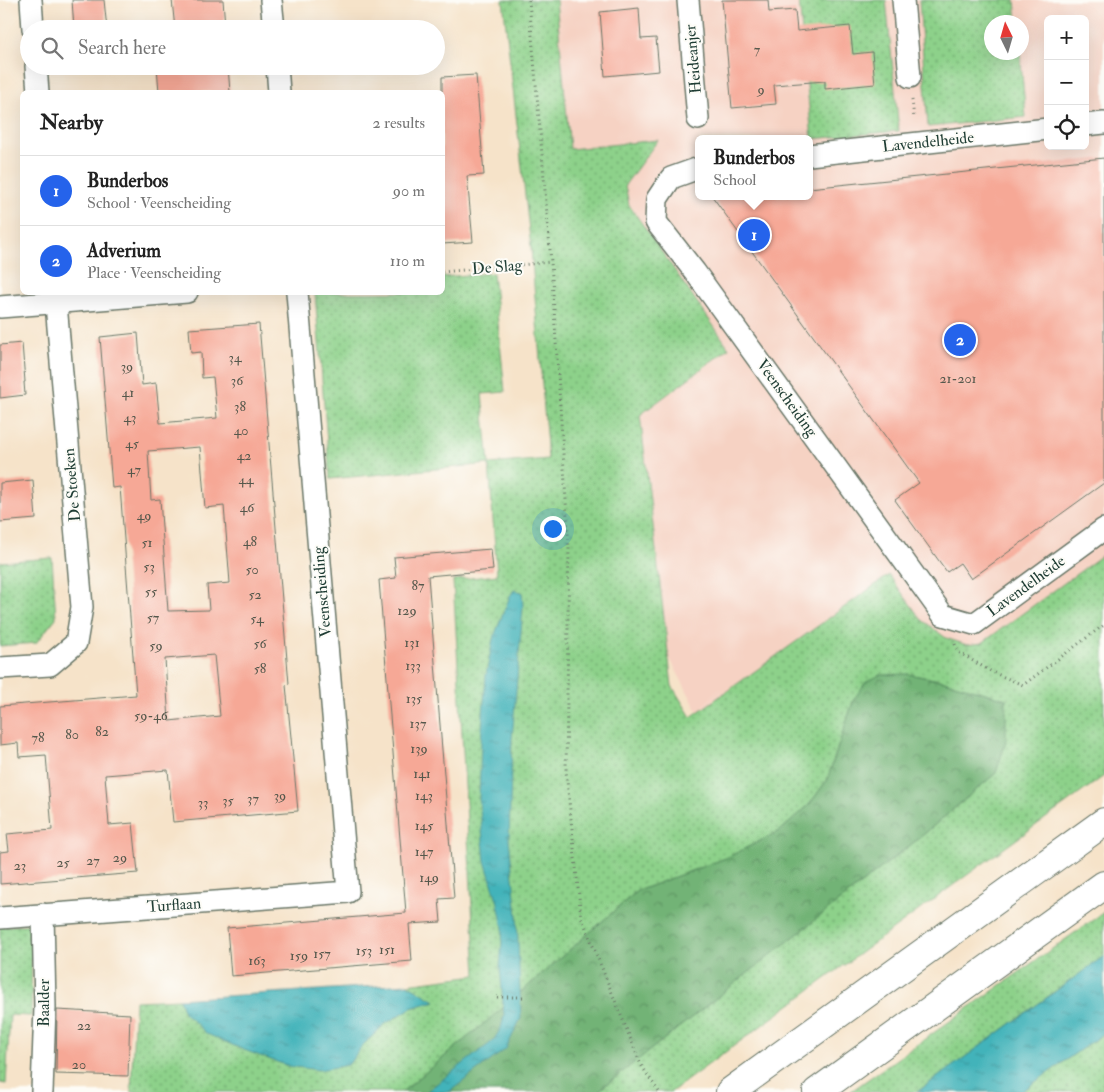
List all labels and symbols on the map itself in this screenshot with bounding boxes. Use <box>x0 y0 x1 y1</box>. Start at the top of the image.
north arrow <box>984 15 1029 60</box>
street label: Heideanjer <box>680 23 706 94</box>
house number: 7 <box>754 41 761 58</box>
house number: 9 <box>756 81 765 98</box>
street label: Lavendelheide <box>881 127 975 157</box>
pin: 1 <box>738 216 770 254</box>
street label: De Slag <box>471 255 524 279</box>
pin: 2 <box>944 321 976 359</box>
house number: 34 <box>229 349 243 366</box>
street label: Veenscheiding <box>752 355 823 442</box>
house number: 39 <box>121 358 133 375</box>
house number: 21-201 <box>939 370 977 387</box>
house number: 36 <box>231 372 244 389</box>
house number: 41 <box>122 384 134 401</box>
house number: 38 <box>234 398 246 415</box>
house number: 43 <box>124 409 136 426</box>
house number: 40 <box>234 422 248 439</box>
house number: 45 <box>125 435 140 452</box>
street label: De Stoeken <box>59 447 85 523</box>
house number: 42 <box>237 447 251 464</box>
house number: 47 <box>127 461 141 478</box>
house number: 44 <box>238 471 255 488</box>
house number: 46 <box>240 499 255 516</box>
house number: 49 <box>137 507 151 524</box>
your location <box>540 516 566 542</box>
house number: 48 <box>243 533 257 550</box>
house number: 51 <box>141 534 153 551</box>
street label: Veenscheiding <box>308 545 336 638</box>
street label: Lavendelheide <box>983 551 1069 621</box>
house number: 53 <box>143 558 155 575</box>
house number: 50 <box>245 561 259 578</box>
house number: 87 <box>412 577 425 594</box>
house number: 55 <box>145 583 158 600</box>
house number: 52 <box>248 586 262 603</box>
house number: 129 <box>397 602 417 619</box>
house number: 57 <box>147 609 160 626</box>
house number: 54 <box>250 610 265 627</box>
house number: 131 <box>404 634 420 651</box>
house number: 56 <box>253 635 268 652</box>
house number: 59 <box>149 637 163 654</box>
house number: 133 <box>405 657 421 674</box>
house number: 58 <box>254 660 267 677</box>
house number: 135 <box>406 690 423 707</box>
house number: 59-46 <box>134 707 169 724</box>
house number: 137 <box>410 715 427 732</box>
house number: 82 <box>95 723 109 740</box>
house number: 80 <box>65 726 79 743</box>
house number: 78 <box>32 729 45 746</box>
house number: 139 <box>410 740 428 757</box>
house number: 141 <box>413 765 431 782</box>
house number: 39 <box>274 787 286 804</box>
house number: 143 <box>415 787 433 804</box>
house number: 37 <box>247 790 259 807</box>
house number: 35 <box>222 792 235 809</box>
house number: 33 <box>198 794 208 811</box>
house number: 145 <box>415 817 434 834</box>
house number: 147 <box>415 843 434 860</box>
house number: 29 <box>113 849 127 866</box>
house number: 27 <box>86 852 100 869</box>
house number: 25 <box>56 854 70 871</box>
house number: 23 <box>14 857 26 874</box>
house number: 149 <box>419 869 439 886</box>
street label: Turflaan <box>146 893 202 917</box>
house number: 151 <box>379 941 395 958</box>
house number: 153 <box>356 942 372 959</box>
house number: 157 <box>313 945 331 962</box>
house number: 159 <box>290 947 308 964</box>
house number: 163 <box>248 952 266 969</box>
street label: Baalder <box>34 979 54 1027</box>
house number: 22 <box>77 1017 91 1034</box>
house number: 20 <box>72 1056 86 1073</box>

